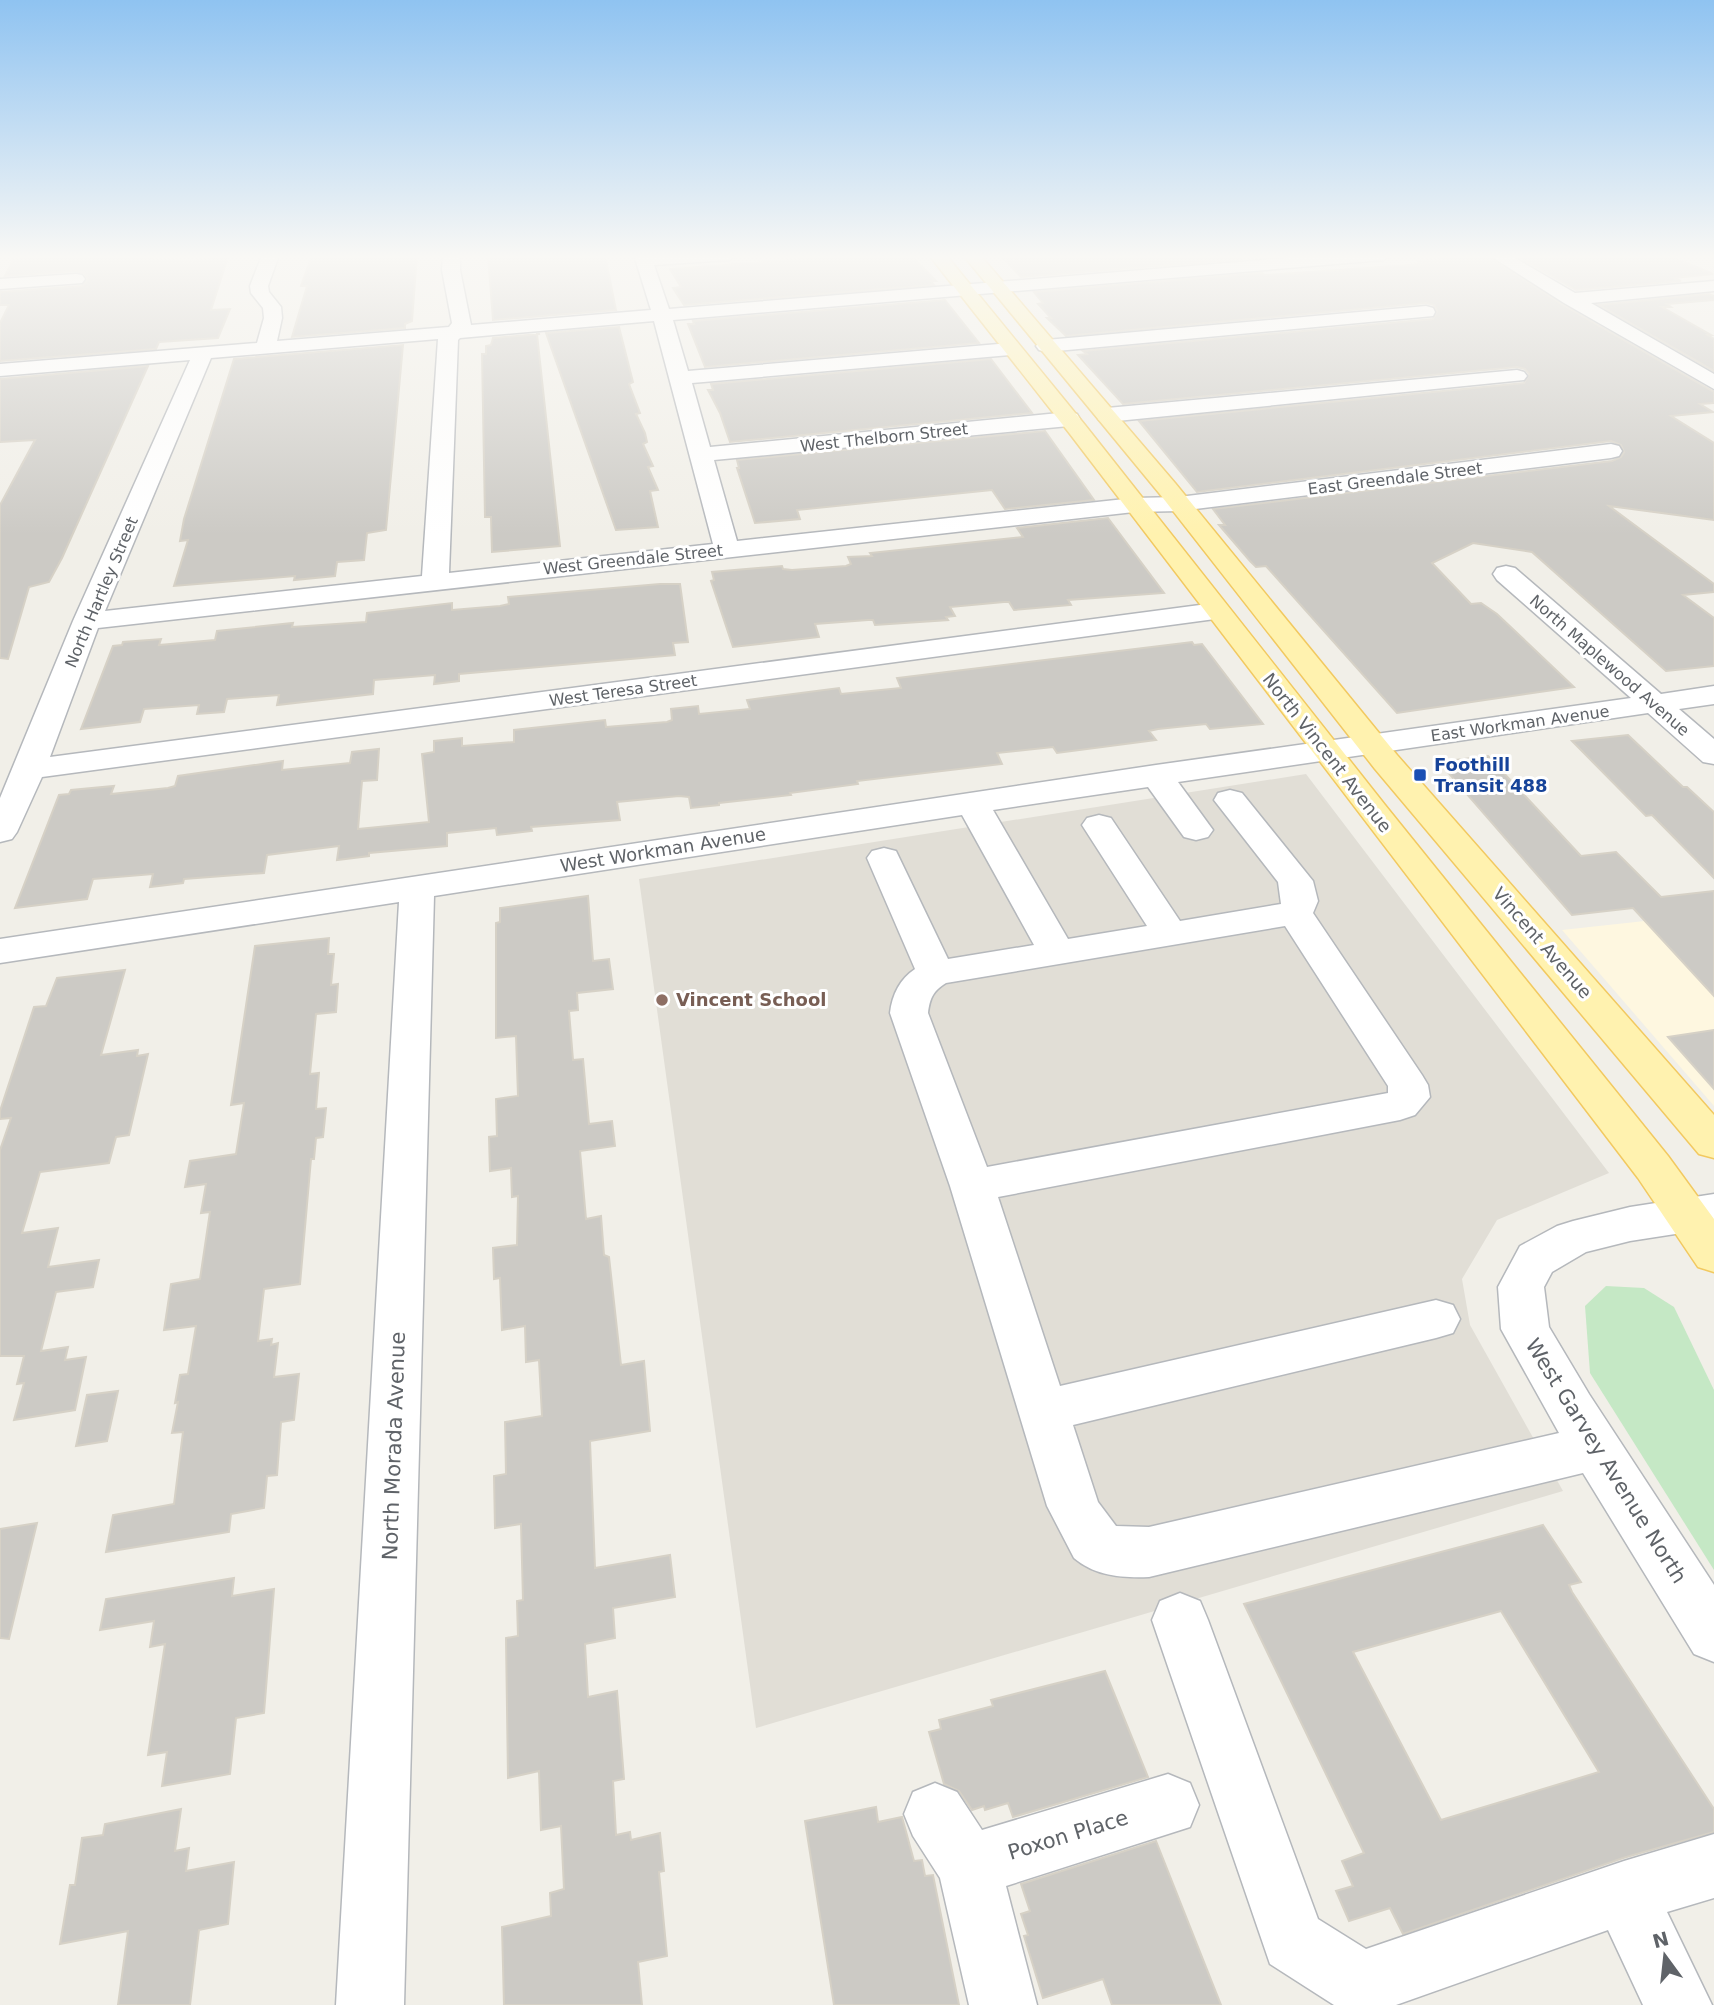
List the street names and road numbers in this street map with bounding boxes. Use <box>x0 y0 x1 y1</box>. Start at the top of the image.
street label: West Thelborn Street <box>799 419 969 456</box>
street label: East Greendale Street <box>1307 458 1484 499</box>
street label: North Hartley Street <box>61 514 142 670</box>
street label: West Greendale Street <box>542 541 724 578</box>
street label: North Maplewood Avenue <box>1526 591 1693 740</box>
street label: North Vincent Avenue <box>1259 669 1396 837</box>
street label: West Teresa Street <box>548 671 698 710</box>
street label: East Workman Avenue <box>1430 702 1611 745</box>
street label: West Workman Avenue <box>558 823 767 876</box>
street label: Vincent Avenue <box>1488 883 1596 1003</box>
street label: North Morada Avenue <box>378 1331 410 1561</box>
street label: West Garvey Avenue North <box>1521 1334 1691 1588</box>
street label: Poxon Place <box>1005 1805 1131 1865</box>

